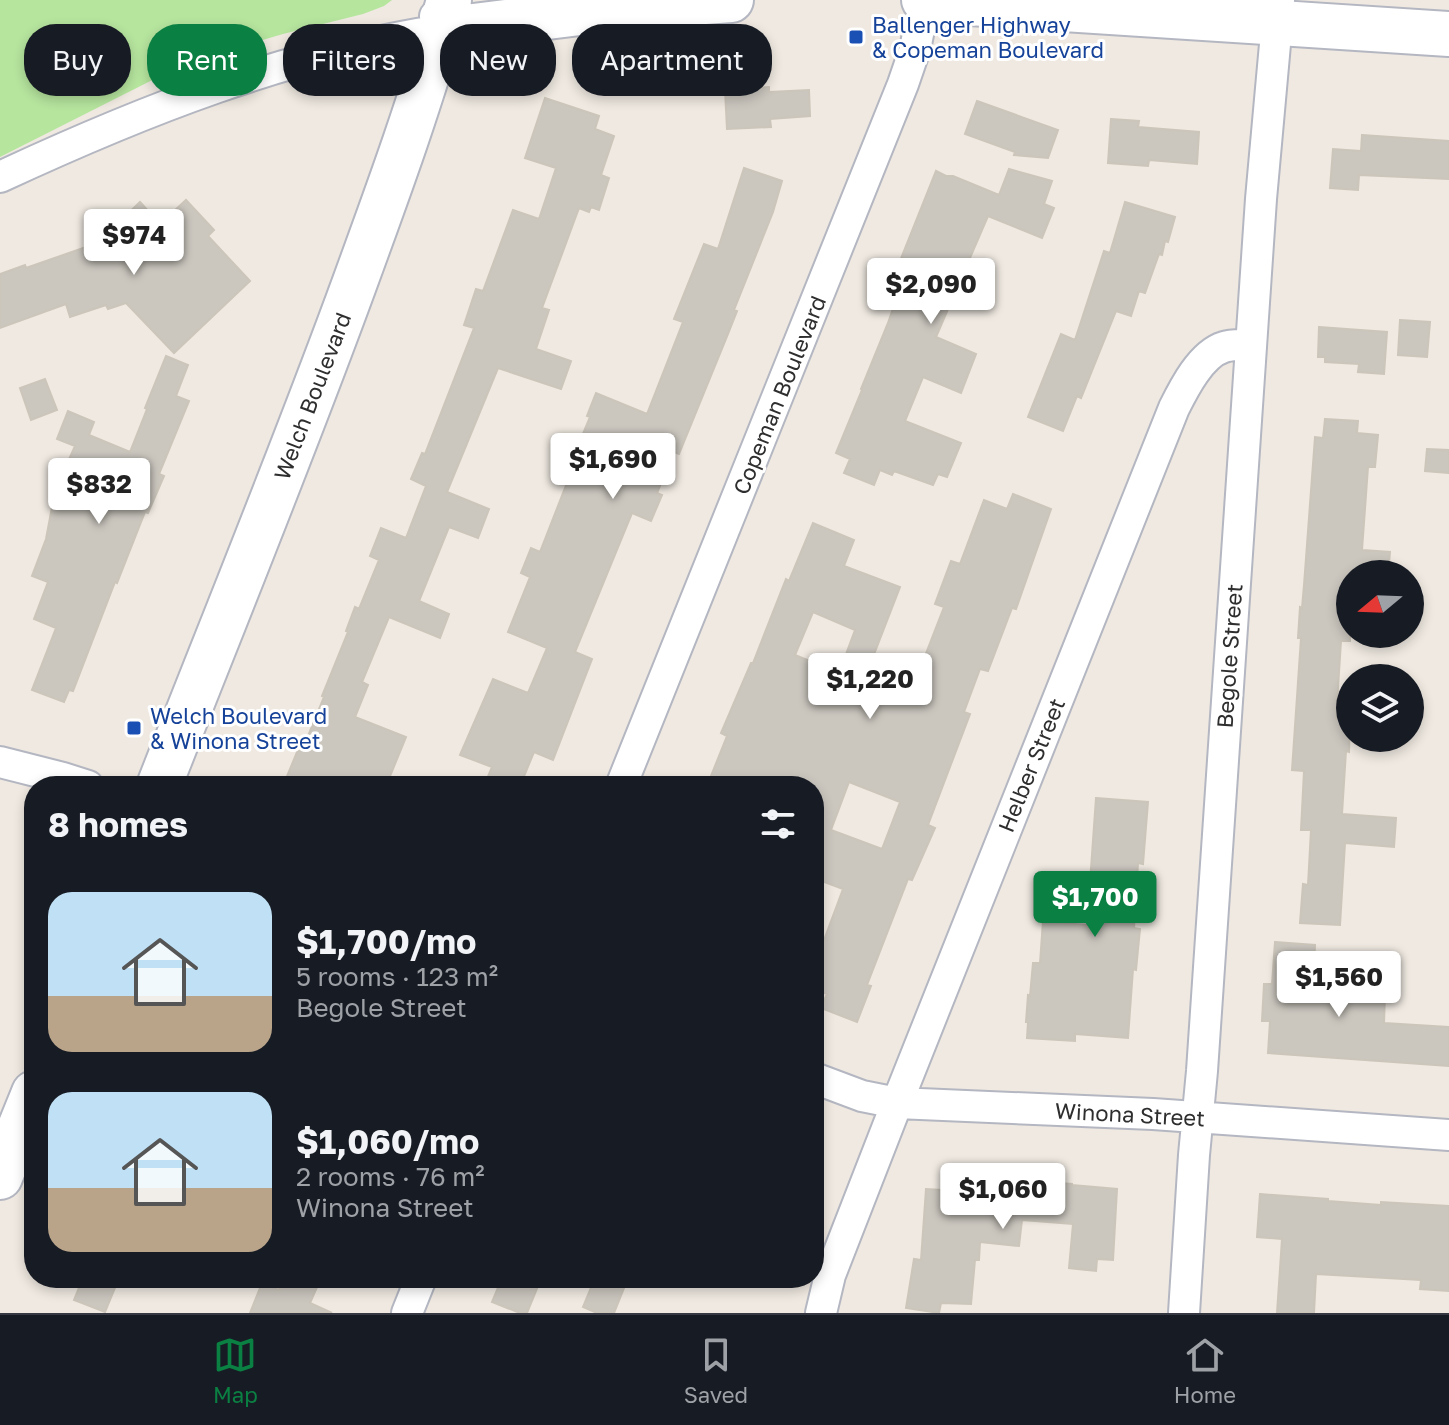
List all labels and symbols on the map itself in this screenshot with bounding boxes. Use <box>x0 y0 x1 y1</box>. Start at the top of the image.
place label: Ballenger Highway & Copeman Boulevard <box>872 11 1104 63</box>
marker: Ballenger Highway & Copeman Boulevard <box>847 28 865 46</box>
pin: $974 <box>87 209 181 277</box>
pin: $2,090 <box>866 258 996 326</box>
street label: Copeman Boulevard <box>727 292 831 498</box>
street label: Welch Boulevard <box>268 308 356 484</box>
pin: $1,690 <box>548 433 678 501</box>
pin: $832 <box>52 458 146 526</box>
north arrow <box>1336 560 1424 648</box>
street label: Begole Street <box>1210 583 1248 729</box>
pin: $1,220 <box>805 653 935 721</box>
street label: Helber Street <box>992 694 1070 836</box>
place label: Welch Boulevard & Winona Street <box>150 702 327 754</box>
marker: Welch Boulevard & Winona Street <box>125 719 143 737</box>
pin: $1,700 <box>1030 871 1160 939</box>
pin: $1,560 <box>1274 951 1404 1019</box>
street label: Winona Street <box>1054 1097 1206 1131</box>
pin: $1,060 <box>938 1163 1068 1231</box>

